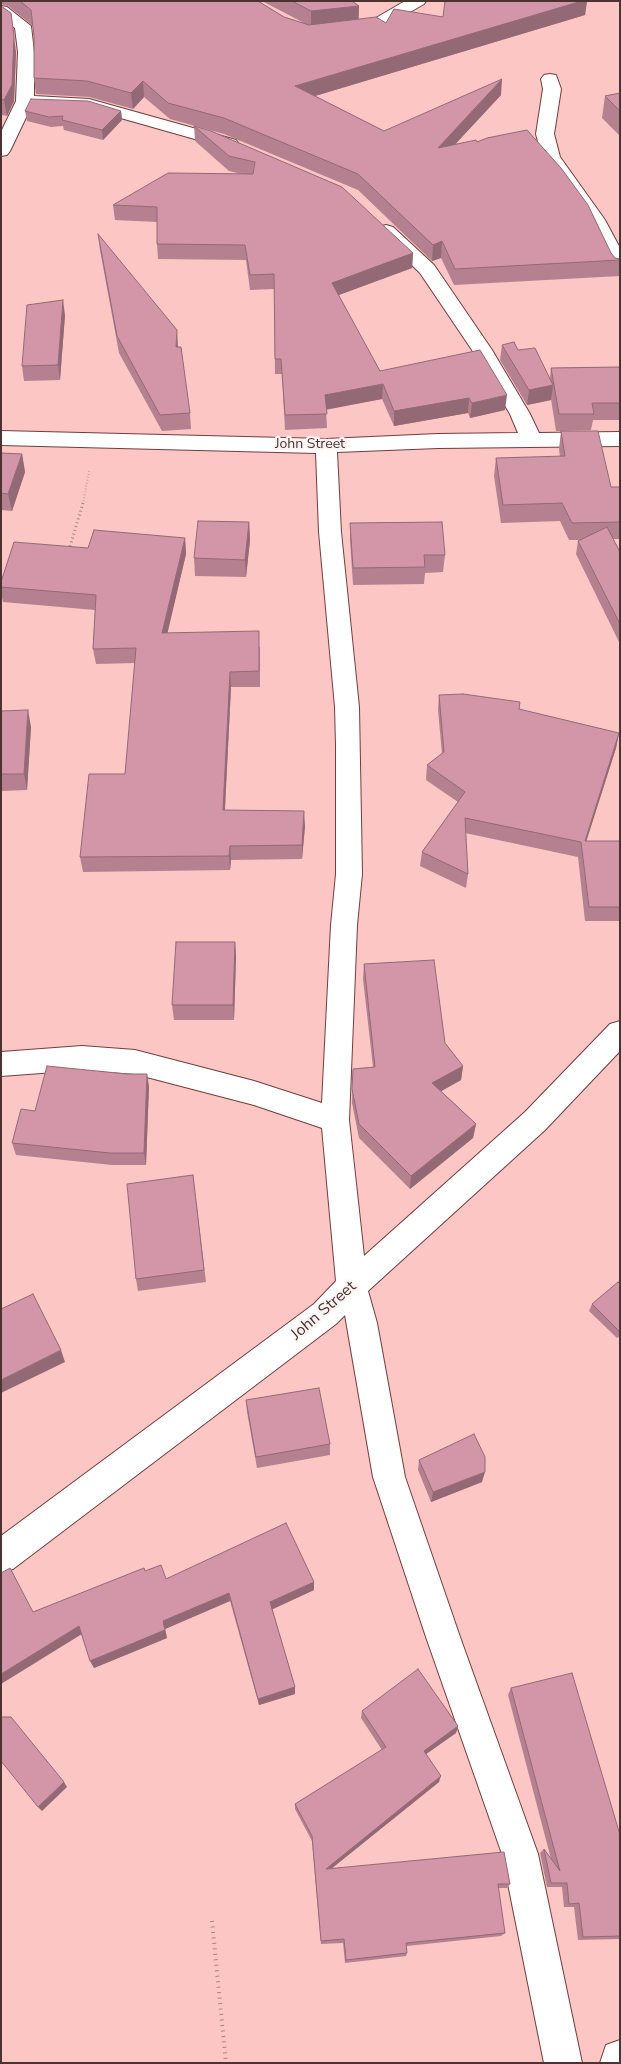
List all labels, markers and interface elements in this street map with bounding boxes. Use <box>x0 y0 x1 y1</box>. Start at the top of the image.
street label: John Street <box>275 437 345 453</box>
street label: John Street <box>288 1278 360 1344</box>

